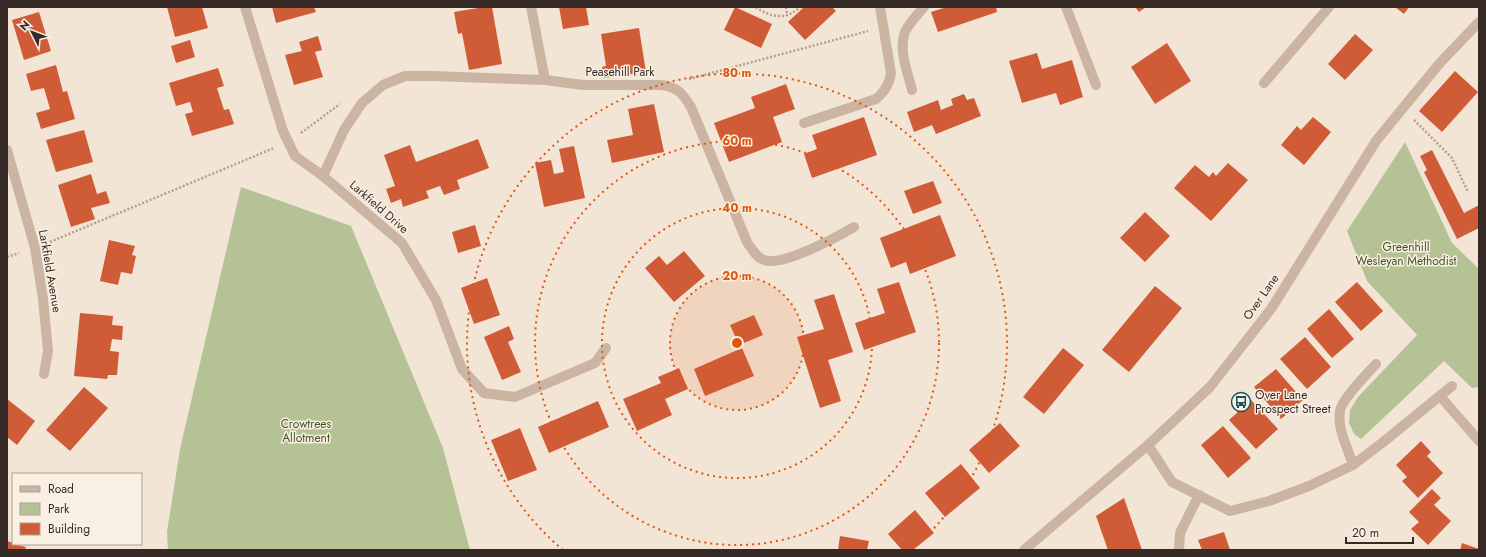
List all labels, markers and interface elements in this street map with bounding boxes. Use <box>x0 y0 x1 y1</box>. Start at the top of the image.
north arrow <box>12 12 52 52</box>
text: N <box>16 17 33 34</box>
street label: Peasehill Park <box>585 63 655 81</box>
text: 80 m <box>723 64 752 82</box>
text: 60 m <box>722 132 752 150</box>
street label: Larkfield Drive <box>345 176 413 238</box>
text: 40 m <box>722 199 752 217</box>
street label: Larkfield Avenue <box>34 228 66 314</box>
park label: Greenhill Wesleyan Methodist <box>1356 238 1457 270</box>
text: 20 m <box>722 267 752 285</box>
street label: Over Lane <box>1239 270 1283 324</box>
centre of rings <box>730 336 744 350</box>
place label: Over Lane Prospect Street <box>1255 386 1331 418</box>
bus stop icon: Over Lane Prospect Street <box>1230 391 1252 413</box>
park label: Crowtrees Allotment <box>281 415 332 447</box>
legend <box>12 473 142 545</box>
text: Road <box>48 480 74 498</box>
text: Park <box>48 500 70 518</box>
scale bar <box>1346 519 1413 545</box>
text: Building <box>48 520 90 538</box>
text: 20 m <box>1352 524 1379 542</box>

